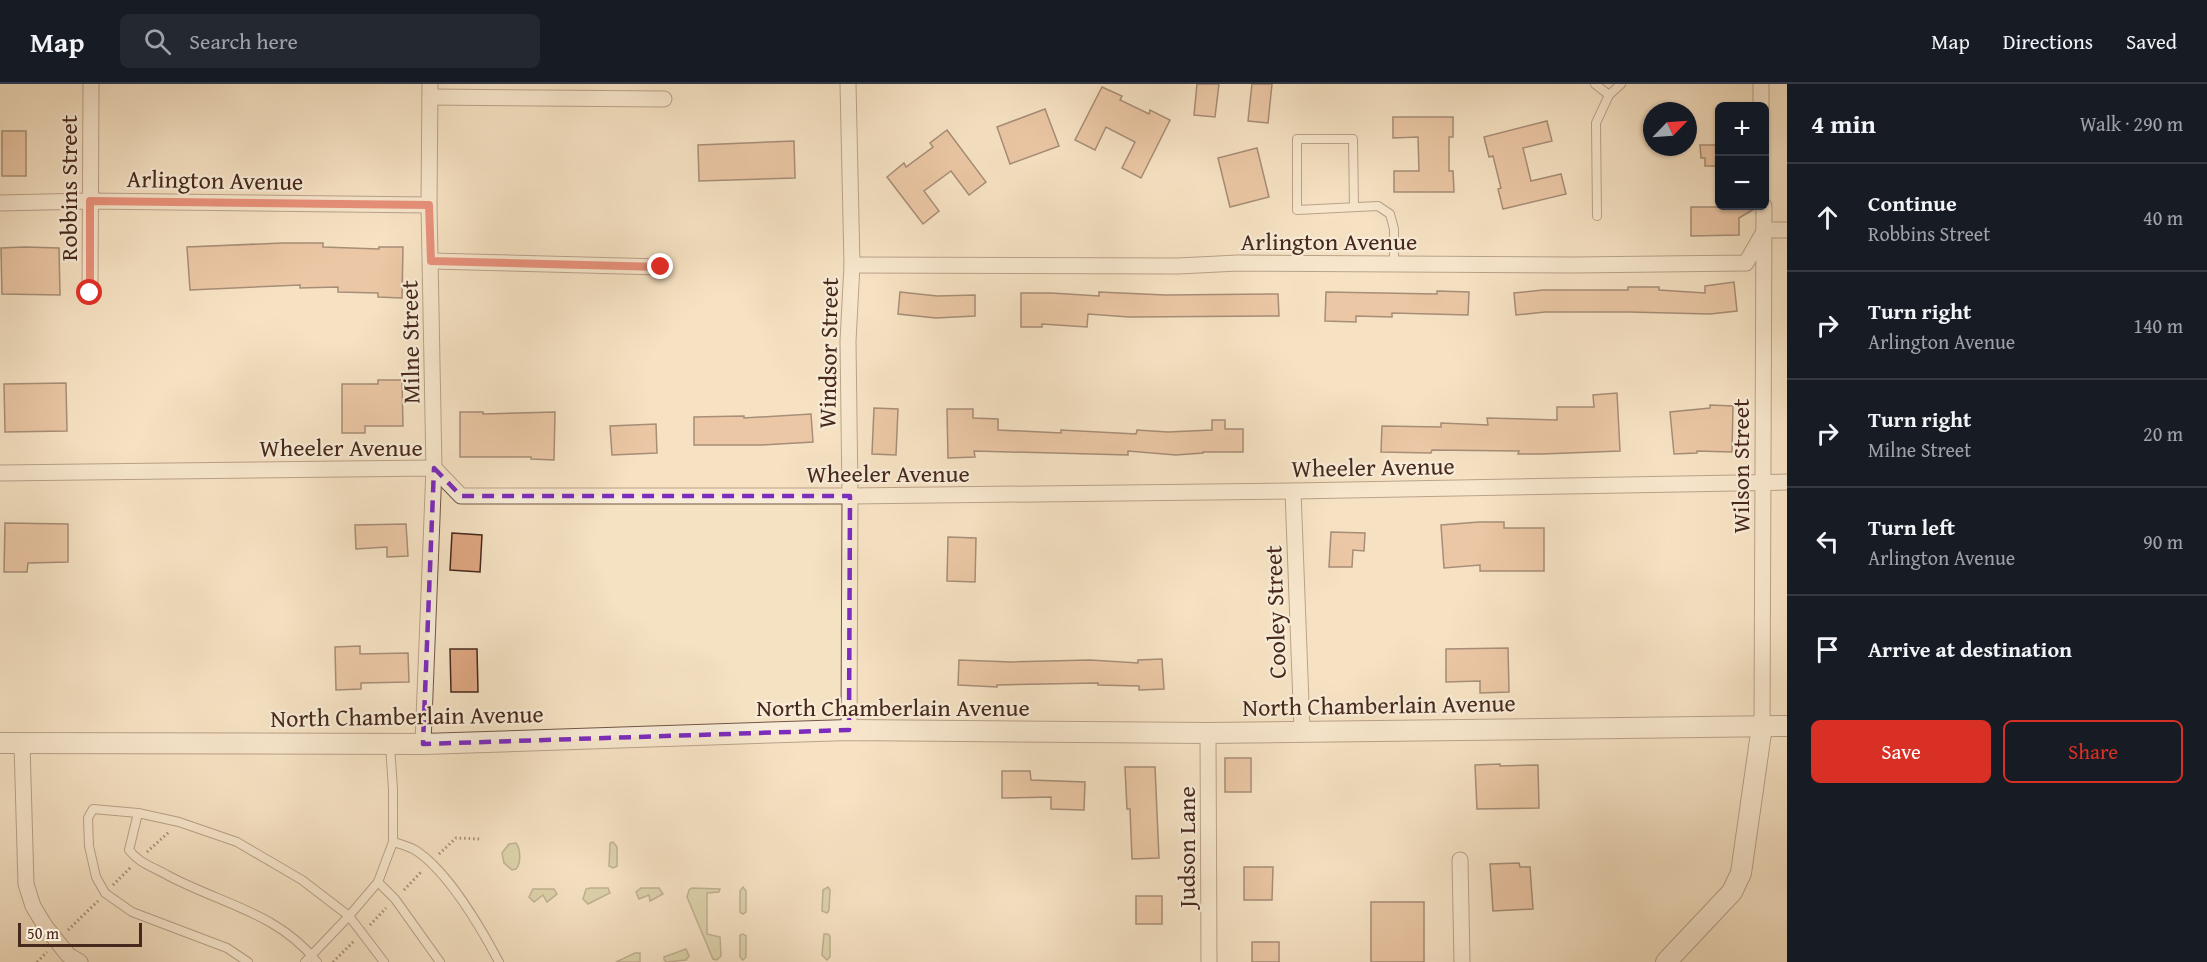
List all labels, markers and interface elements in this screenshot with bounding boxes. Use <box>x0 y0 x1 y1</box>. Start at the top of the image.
search box <box>120 14 540 68</box>
text: Map <box>30 21 84 62</box>
icon: search <box>141 25 174 58</box>
text: Search here <box>189 25 298 57</box>
text: Map <box>1931 26 1970 57</box>
text: Directions <box>2003 26 2093 57</box>
text: Saved <box>2126 26 2177 57</box>
north arrow <box>1643 102 1697 156</box>
map controls <box>1715 102 1769 210</box>
button: + <box>1715 102 1769 156</box>
text: 4 min <box>1811 104 1876 143</box>
text: Walk · 290 m <box>2080 109 2183 138</box>
street label: Robbins Street <box>51 114 86 261</box>
button: − <box>1715 156 1769 210</box>
street label: Arlington Avenue <box>126 161 304 199</box>
text: Continue <box>1868 187 1957 219</box>
icon: ahead <box>1811 201 1844 234</box>
text: 40 m <box>2143 203 2183 232</box>
text: Robbins Street <box>1868 219 1990 248</box>
street label: Arlington Avenue <box>1241 224 1417 259</box>
route end <box>647 253 673 279</box>
street label: Windsor Street <box>809 277 847 429</box>
route start <box>76 279 102 305</box>
street label: Milne Street <box>391 279 429 404</box>
text: Turn right <box>1868 295 1971 327</box>
icon: right <box>1811 309 1844 342</box>
text: 140 m <box>2133 311 2183 340</box>
text: Arlington Avenue <box>1868 327 2015 356</box>
street label: Wilson Street <box>1723 398 1758 534</box>
text: Turn right <box>1868 403 1971 435</box>
icon: right <box>1811 417 1844 450</box>
text: 20 m <box>2143 419 2183 448</box>
street label: Wheeler Avenue <box>259 430 423 465</box>
text: Milne Street <box>1868 435 1971 464</box>
street label: Wheeler Avenue <box>1291 448 1455 486</box>
street label: Wheeler Avenue <box>806 456 970 491</box>
text: Turn left <box>1868 511 1955 543</box>
icon: left <box>1811 525 1844 558</box>
text: 90 m <box>2143 527 2183 556</box>
text: Arlington Avenue <box>1868 543 2015 572</box>
street label: Cooley Street <box>1255 544 1295 679</box>
icon: arrive <box>1811 633 1844 666</box>
text: Arrive at destination <box>1868 633 2072 665</box>
street label: North Chamberlain Avenue <box>1242 685 1516 725</box>
street label: North Chamberlain Avenue <box>756 690 1030 725</box>
street label: North Chamberlain Avenue <box>270 696 544 736</box>
button: Save <box>1811 720 1991 783</box>
button: Share <box>2003 720 2183 783</box>
street label: Judson Lane <box>1169 786 1204 911</box>
scale bar <box>18 920 142 948</box>
text: 50 m <box>27 921 59 945</box>

